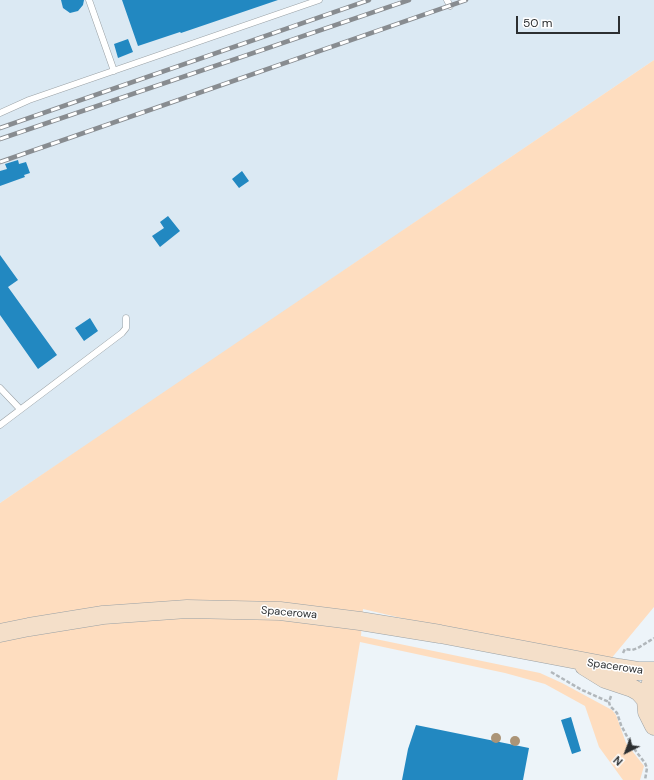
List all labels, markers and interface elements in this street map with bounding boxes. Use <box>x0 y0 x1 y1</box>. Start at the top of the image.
scale bar <box>518 8 622 34</box>
text: 50 m <box>523 15 552 31</box>
street label: Spacerowa <box>260 604 318 622</box>
street label: Spacerowa <box>586 657 644 677</box>
north arrow <box>606 732 646 772</box>
text: N <box>610 753 626 769</box>

